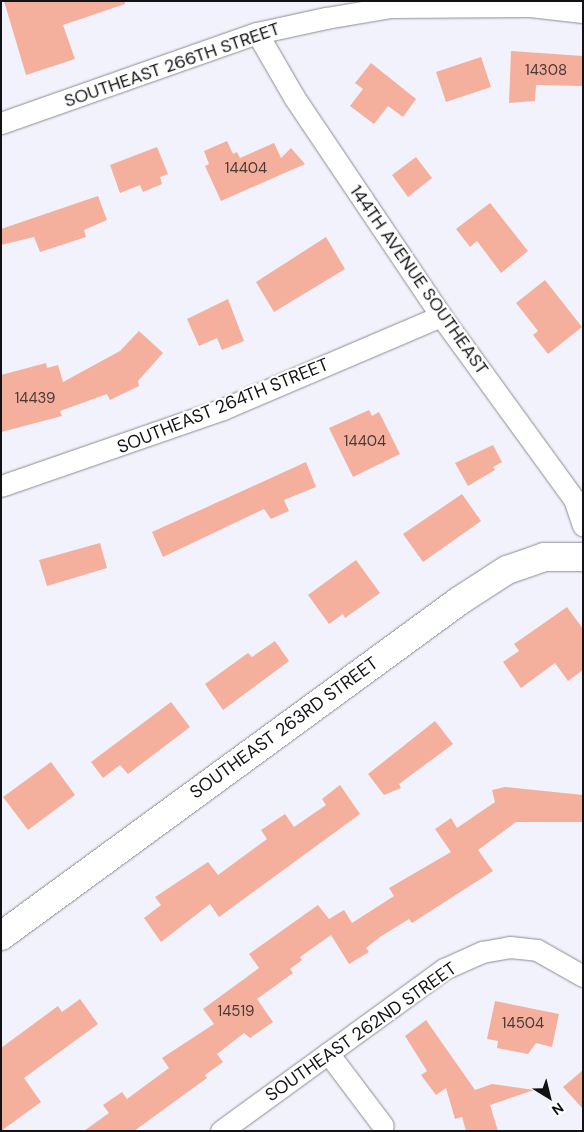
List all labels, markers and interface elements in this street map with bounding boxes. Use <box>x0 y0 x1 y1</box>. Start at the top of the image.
street label: SOUTHEAST 266TH STREET <box>61 18 283 112</box>
house number: 14308 <box>525 62 567 80</box>
house number: 14404 <box>225 160 267 178</box>
street label: 144TH AVENUE SOUTHEAST <box>345 181 493 379</box>
street label: SOUTHEAST 264TH STREET <box>114 354 332 458</box>
house number: 14439 <box>15 390 55 408</box>
house number: 14404 <box>344 433 386 451</box>
street label: SOUTHEAST 263RD STREET <box>186 652 382 804</box>
street label: SOUTHEAST 262ND STREET <box>261 958 461 1106</box>
house number: 14519 <box>217 1003 255 1021</box>
house number: 14504 <box>502 1015 544 1033</box>
north arrow <box>524 1072 574 1122</box>
text: N <box>548 1099 567 1119</box>

